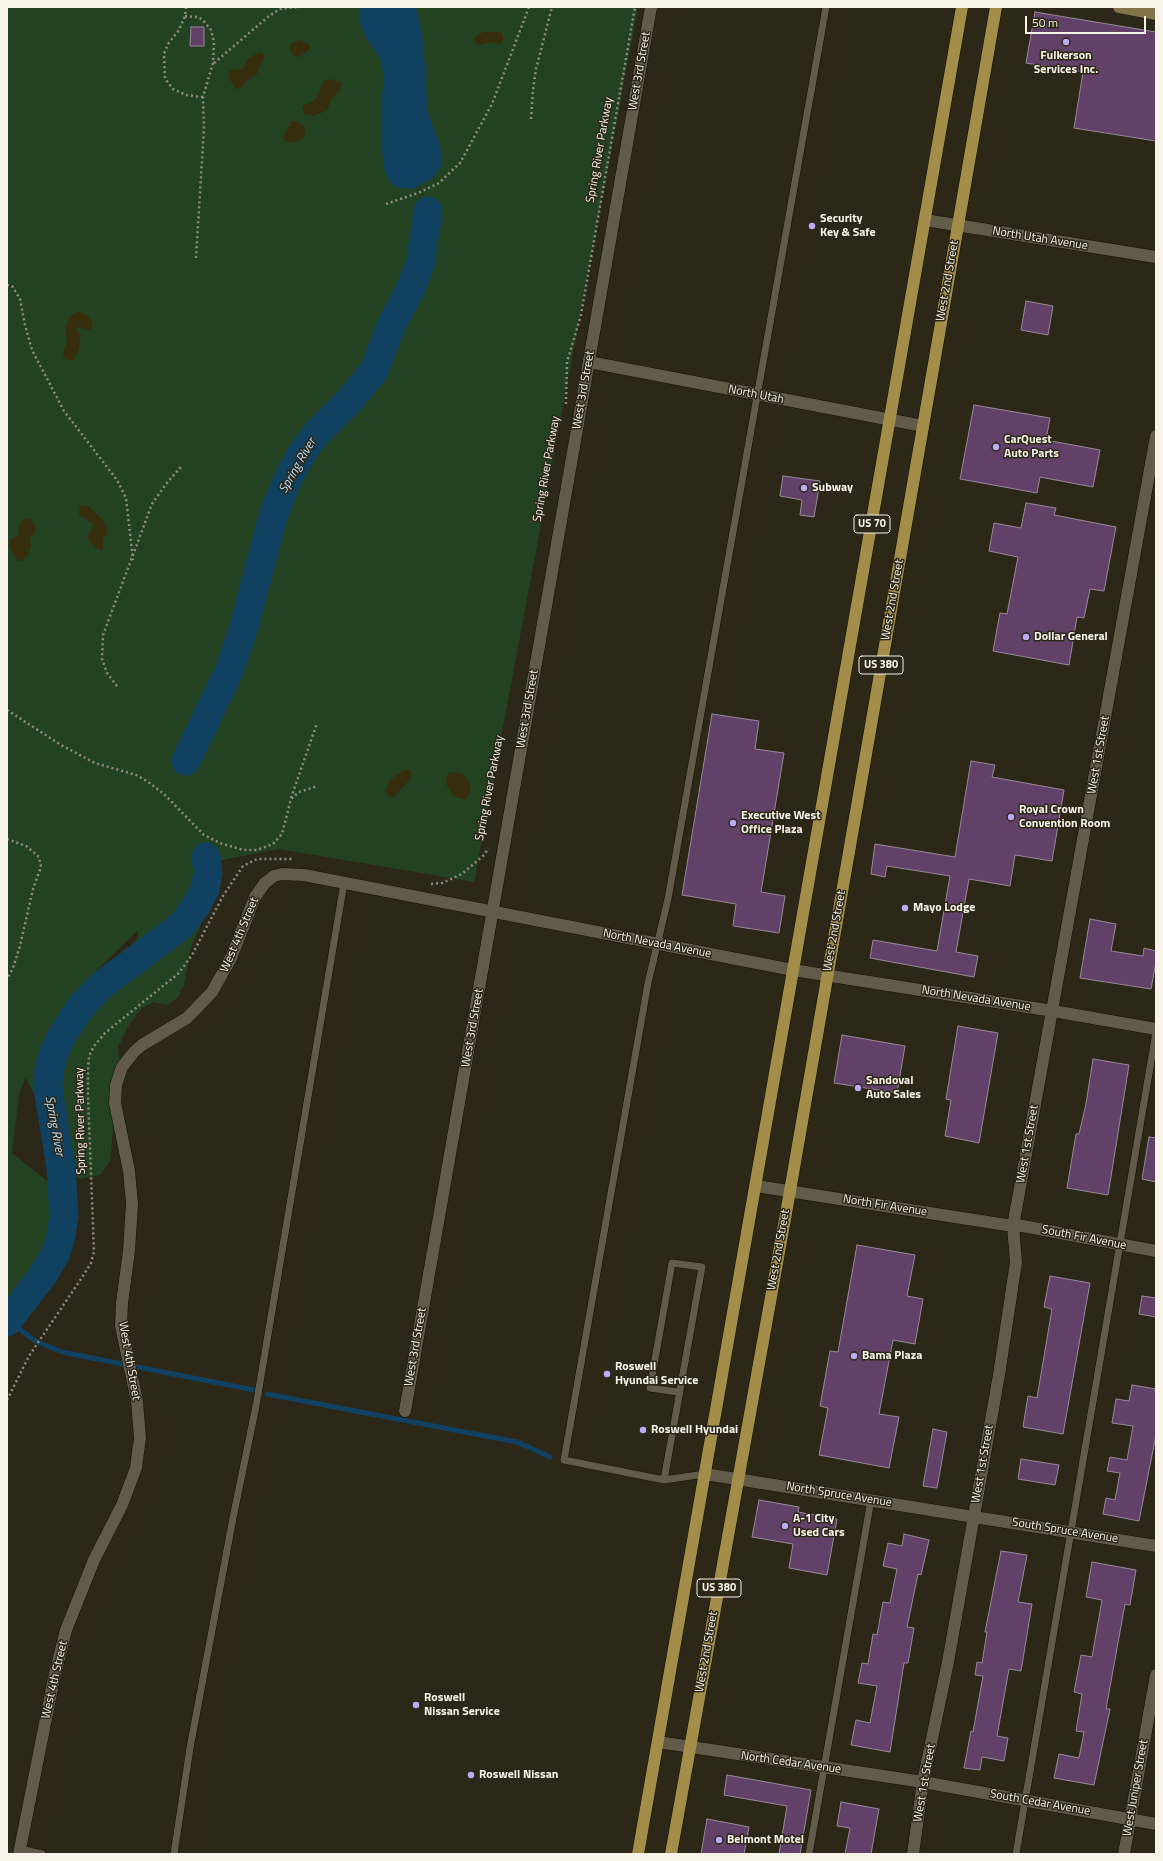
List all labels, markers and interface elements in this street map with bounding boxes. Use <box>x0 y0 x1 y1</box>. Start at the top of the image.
scale bar <box>1027 8 1148 34</box>
text: 50 m <box>1032 13 1058 32</box>
street label: West 3rd Street <box>626 31 654 111</box>
marker: Fulkerson Services Inc. <box>1061 37 1071 47</box>
place label: Fulkerson Services Inc. <box>1034 49 1098 77</box>
street label: Spring River Parkway <box>584 96 616 204</box>
place label: Security Key & Safe <box>820 212 876 240</box>
marker: Security Key & Safe <box>807 221 817 231</box>
street label: North Utah Avenue <box>991 224 1089 254</box>
street label: West 2nd Street <box>934 239 962 323</box>
street label: West 3rd Street <box>570 350 598 430</box>
street label: North Utah <box>727 383 785 407</box>
street label: Spring River Parkway <box>531 415 563 523</box>
place label: CarQuest Auto Parts <box>1004 433 1059 461</box>
water label: Spring River <box>276 436 320 496</box>
marker: CarQuest Auto Parts <box>991 442 1001 452</box>
place label: Subway <box>812 481 853 495</box>
marker: Subway <box>799 483 809 493</box>
road number: US 70 <box>854 515 890 533</box>
street label: West 2nd Street <box>879 558 907 642</box>
place label: Dollar General <box>1034 630 1108 644</box>
marker: Dollar General <box>1021 632 1031 642</box>
road number: US 380 <box>859 656 903 674</box>
street label: West 3rd Street <box>514 669 542 749</box>
street label: West 1st Street <box>1085 715 1113 795</box>
street label: Spring River Parkway <box>473 734 507 842</box>
place label: Royal Crown Convention Room <box>1019 803 1110 831</box>
place label: Executive West Office Plaza <box>741 809 821 837</box>
marker: Royal Crown Convention Room <box>1006 812 1016 822</box>
marker: Executive West Office Plaza <box>728 818 738 828</box>
street label: West 2nd Street <box>821 889 849 973</box>
street label: West 4th Street <box>218 895 262 975</box>
place label: Mayo Lodge <box>913 901 975 915</box>
marker: Mayo Lodge <box>900 903 910 913</box>
street label: North Nevada Avenue <box>602 926 712 962</box>
street label: North Nevada Avenue <box>921 983 1031 1015</box>
street label: West 3rd Street <box>459 988 487 1068</box>
street label: Spring River Parkway <box>73 1067 89 1175</box>
place label: Sandoval Auto Sales <box>866 1074 921 1102</box>
marker: Sandoval Auto Sales <box>853 1083 863 1093</box>
water label: Spring River <box>41 1095 67 1157</box>
street label: West 1st Street <box>1014 1104 1042 1184</box>
street label: North Fir Avenue <box>842 1192 928 1220</box>
street label: West 2nd Street <box>765 1208 793 1292</box>
street label: South Fir Avenue <box>1041 1223 1127 1253</box>
street label: West 3rd Street <box>402 1307 430 1387</box>
street label: West 4th Street <box>115 1320 143 1402</box>
place label: Bama Plaza <box>862 1349 922 1363</box>
marker: Bama Plaza <box>849 1351 859 1361</box>
place label: Roswell Hyundai Service <box>615 1360 698 1388</box>
marker: Roswell Hyundai Service <box>602 1369 612 1379</box>
place label: Roswell Hyundai <box>651 1423 738 1437</box>
street label: West 1st Street <box>969 1424 997 1504</box>
marker: Roswell Hyundai <box>638 1425 648 1435</box>
street label: North Spruce Avenue <box>785 1480 893 1510</box>
place label: A-1 City Used Cars <box>793 1512 845 1540</box>
street label: South Spruce Avenue <box>1011 1515 1119 1547</box>
marker: A-1 City Used Cars <box>780 1521 790 1531</box>
road number: US 380 <box>697 1579 741 1597</box>
street label: West 2nd Street <box>693 1610 721 1694</box>
street label: West 4th Street <box>39 1639 71 1721</box>
place label: Roswell Nissan Service <box>424 1691 500 1719</box>
marker: Roswell Nissan Service <box>411 1700 421 1710</box>
street label: West Juniper Street <box>1120 1739 1152 1837</box>
street label: West 1st Street <box>911 1743 939 1823</box>
street label: North Cedar Avenue <box>740 1749 842 1777</box>
place label: Roswell Nissan <box>479 1768 558 1782</box>
marker: Roswell Nissan <box>466 1770 476 1780</box>
street label: South Cedar Avenue <box>989 1787 1091 1819</box>
place label: Belmont Motel <box>727 1833 804 1847</box>
marker: Belmont Motel <box>714 1835 724 1845</box>

